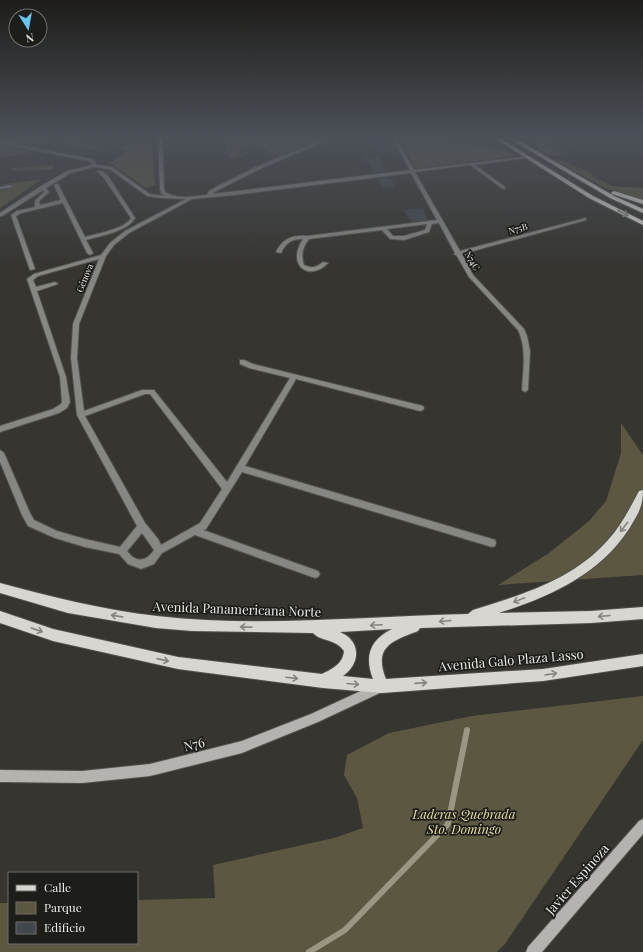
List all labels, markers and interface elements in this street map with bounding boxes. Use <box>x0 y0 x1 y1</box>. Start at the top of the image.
north arrow <box>8 8 48 48</box>
text: N <box>25 30 35 46</box>
one-way arrow <box>617 210 629 217</box>
street label: N75B <box>507 220 529 236</box>
street label: N74C <box>462 249 483 272</box>
street label: Génova <box>73 261 95 294</box>
one-way arrow <box>620 522 628 533</box>
street label: Avenida Panamericana Norte <box>151 597 322 620</box>
one-way arrow <box>514 597 526 605</box>
one-way arrow <box>111 611 124 619</box>
one-way arrow <box>598 612 611 620</box>
one-way arrow <box>439 617 452 624</box>
one-way arrow <box>370 621 383 628</box>
one-way arrow <box>240 623 253 631</box>
one-way arrow <box>30 627 43 634</box>
street label: Avenida Galo Plaza Lasso <box>437 645 584 674</box>
one-way arrow <box>157 656 170 664</box>
one-way arrow <box>544 670 557 678</box>
one-way arrow <box>285 674 298 682</box>
one-way arrow <box>346 680 359 687</box>
one-way arrow <box>414 680 427 687</box>
street label: N76 <box>182 733 206 754</box>
park label: Laderas Quebrada Sto. Domingo <box>412 805 516 837</box>
street label: Javier Espinoza <box>541 839 612 918</box>
legend <box>8 872 138 944</box>
text: Calle <box>44 879 71 895</box>
text: Parque <box>44 899 82 915</box>
text: Edificio <box>44 919 86 935</box>

